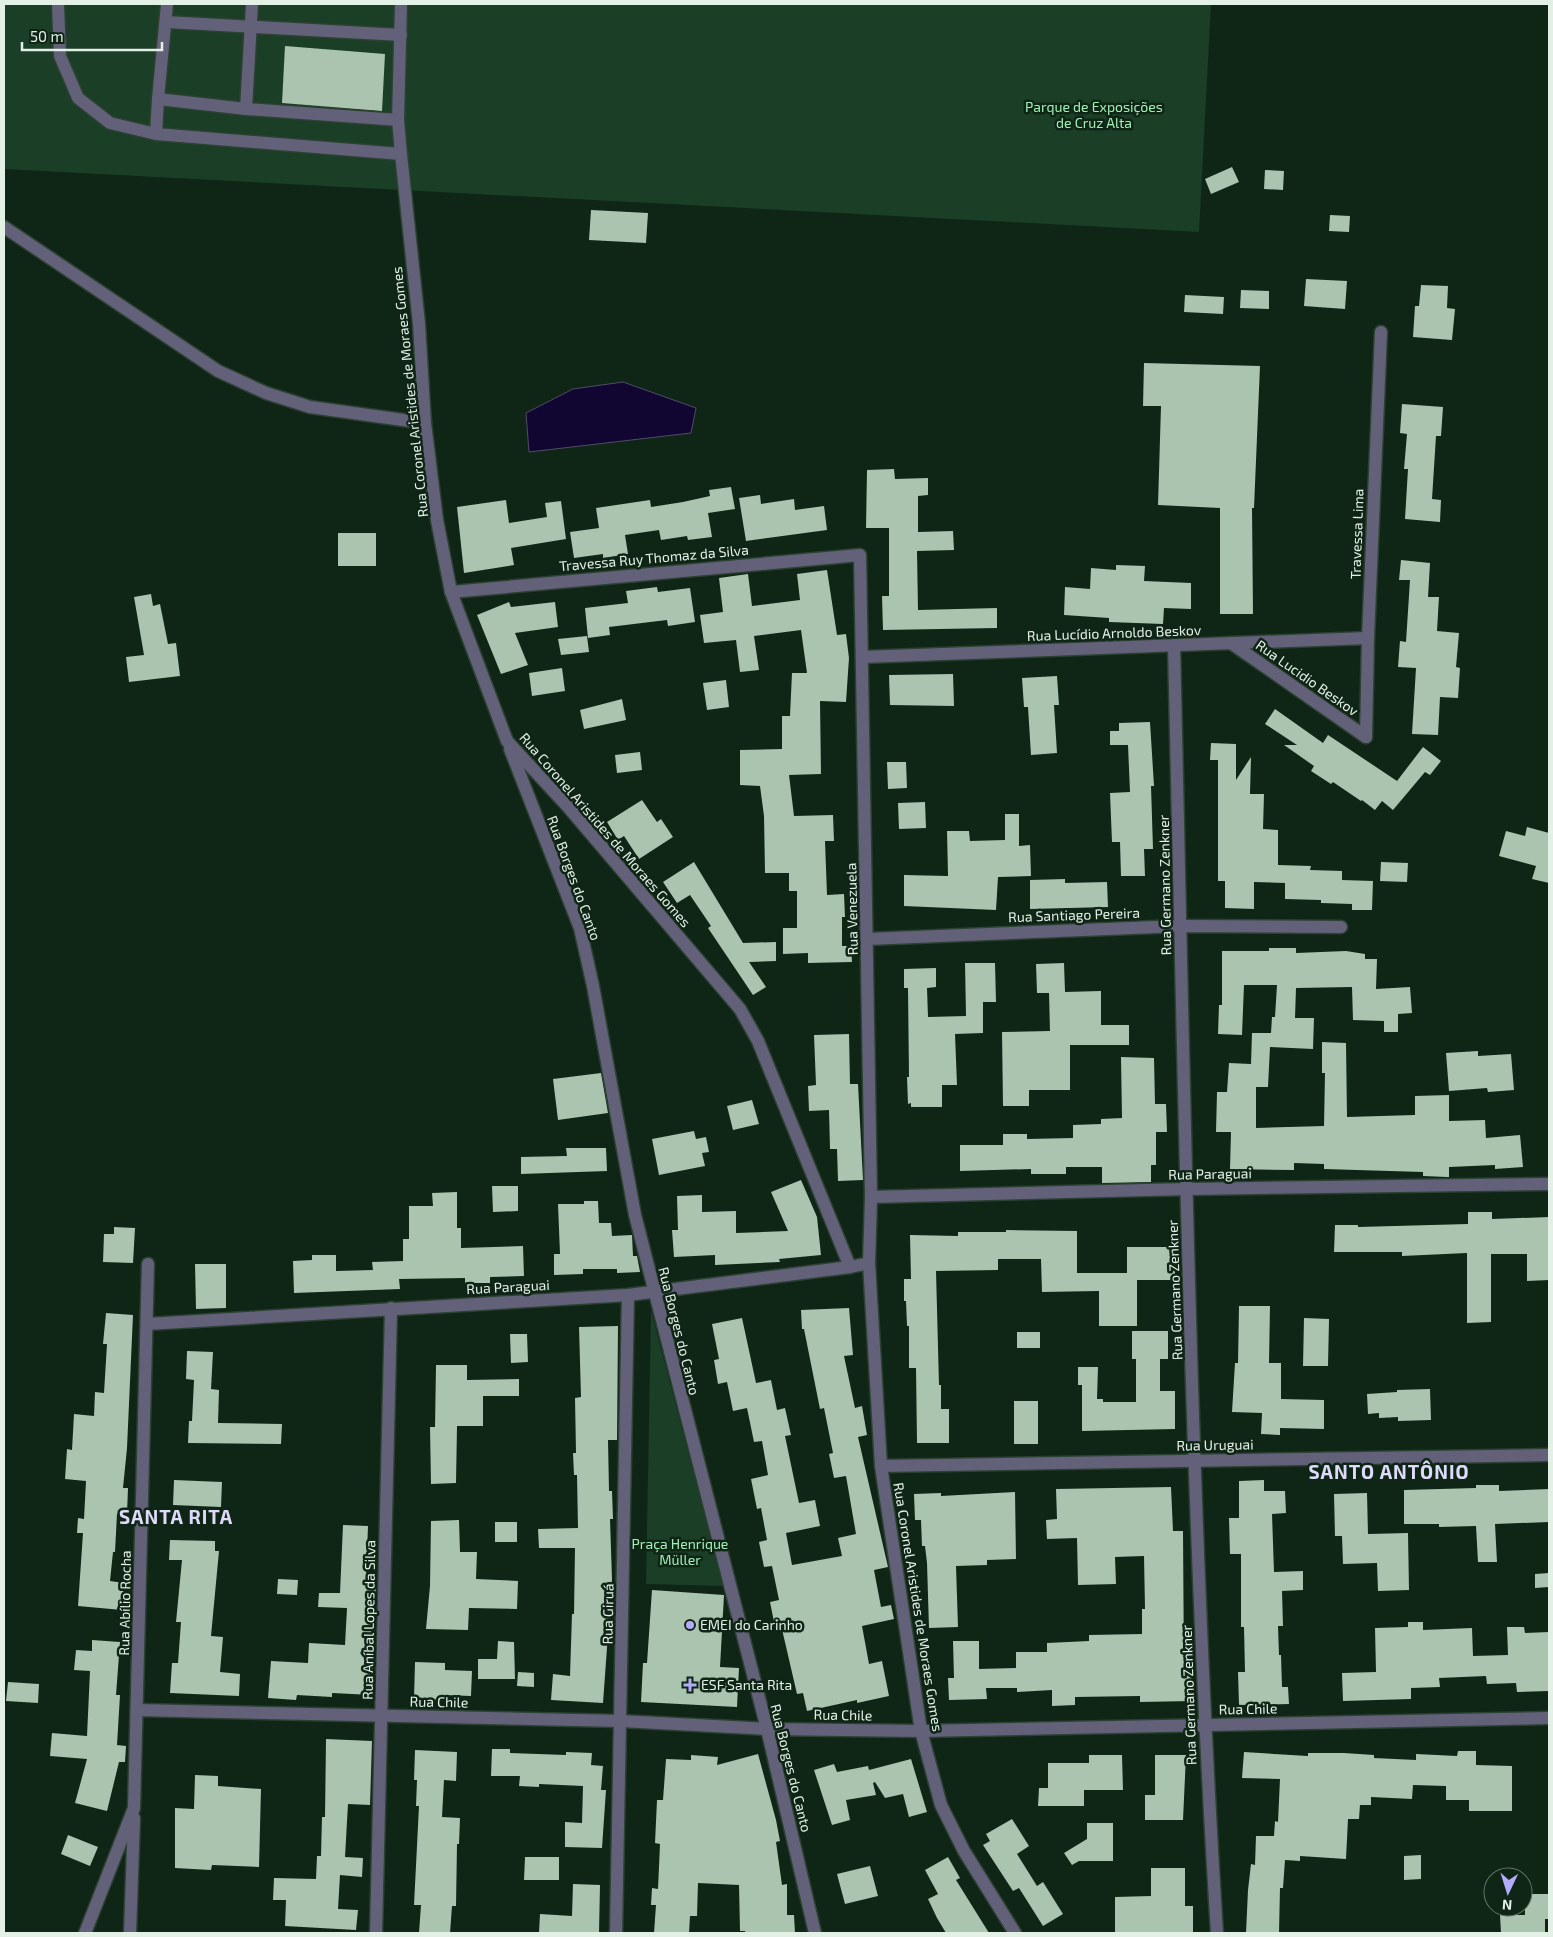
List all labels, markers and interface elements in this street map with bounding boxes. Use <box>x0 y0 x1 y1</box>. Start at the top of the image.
scale bar <box>22 20 162 52</box>
text: 50 m <box>30 27 64 45</box>
park label: Parque de Exposições de Cruz Alta <box>1025 98 1163 131</box>
street label: Rua Coronel Aristides de Moraes Gomes <box>388 266 431 518</box>
street label: Travessa Lima <box>1346 488 1367 580</box>
street label: Travessa Ruy Thomaz da Silva <box>559 541 749 574</box>
street label: Rua Lucídio Arnoldo Beskov <box>1027 621 1202 644</box>
street label: Rua Lucidio Beskov <box>1253 636 1362 720</box>
street label: Rua Coronel Aristides de Moraes Gomes <box>516 729 694 930</box>
street label: Rua Borges do Canto <box>544 813 605 942</box>
street label: Rua Germano Zenkner <box>1155 814 1174 955</box>
street label: Rua Venezuela <box>842 862 861 956</box>
street label: Rua Santiago Pereira <box>1008 904 1140 925</box>
street label: Rua Paraguai <box>1168 1164 1252 1183</box>
street label: Rua Germano Zenkner <box>1164 1219 1185 1361</box>
street label: Rua Borges do Canto <box>655 1265 704 1397</box>
street label: Rua Paraguai <box>466 1276 550 1297</box>
street label: Rua Uruguai <box>1176 1435 1254 1454</box>
district label: SANTO ANTÔNIO <box>1308 1460 1470 1483</box>
street label: Rua Coronel Aristides de Moraes Gomes <box>890 1481 947 1733</box>
district label: SANTA RITA <box>119 1505 233 1528</box>
park label: Praça Henrique Müller <box>632 1535 728 1568</box>
street label: Rua Aníbal Lopes da Silva <box>359 1540 378 1700</box>
street label: Rua Abílio Rocha <box>115 1550 134 1656</box>
street label: Rua Giruá <box>598 1583 617 1645</box>
place label: EMEI do Carinho <box>700 1616 803 1633</box>
marker: EMEI do Carinho <box>684 1619 696 1631</box>
street label: Rua Germano Zenkner <box>1178 1624 1199 1766</box>
place label: ESF Santa Rita <box>701 1676 792 1693</box>
marker: ESF Santa Rita <box>683 1678 697 1692</box>
street label: Rua Chile <box>410 1692 469 1711</box>
street label: Rua Chile <box>1218 1699 1277 1718</box>
street label: Rua Borges do Canto <box>767 1702 816 1834</box>
street label: Rua Chile <box>814 1705 873 1724</box>
north arrow <box>1483 1867 1533 1917</box>
text: N <box>1501 1897 1513 1914</box>

